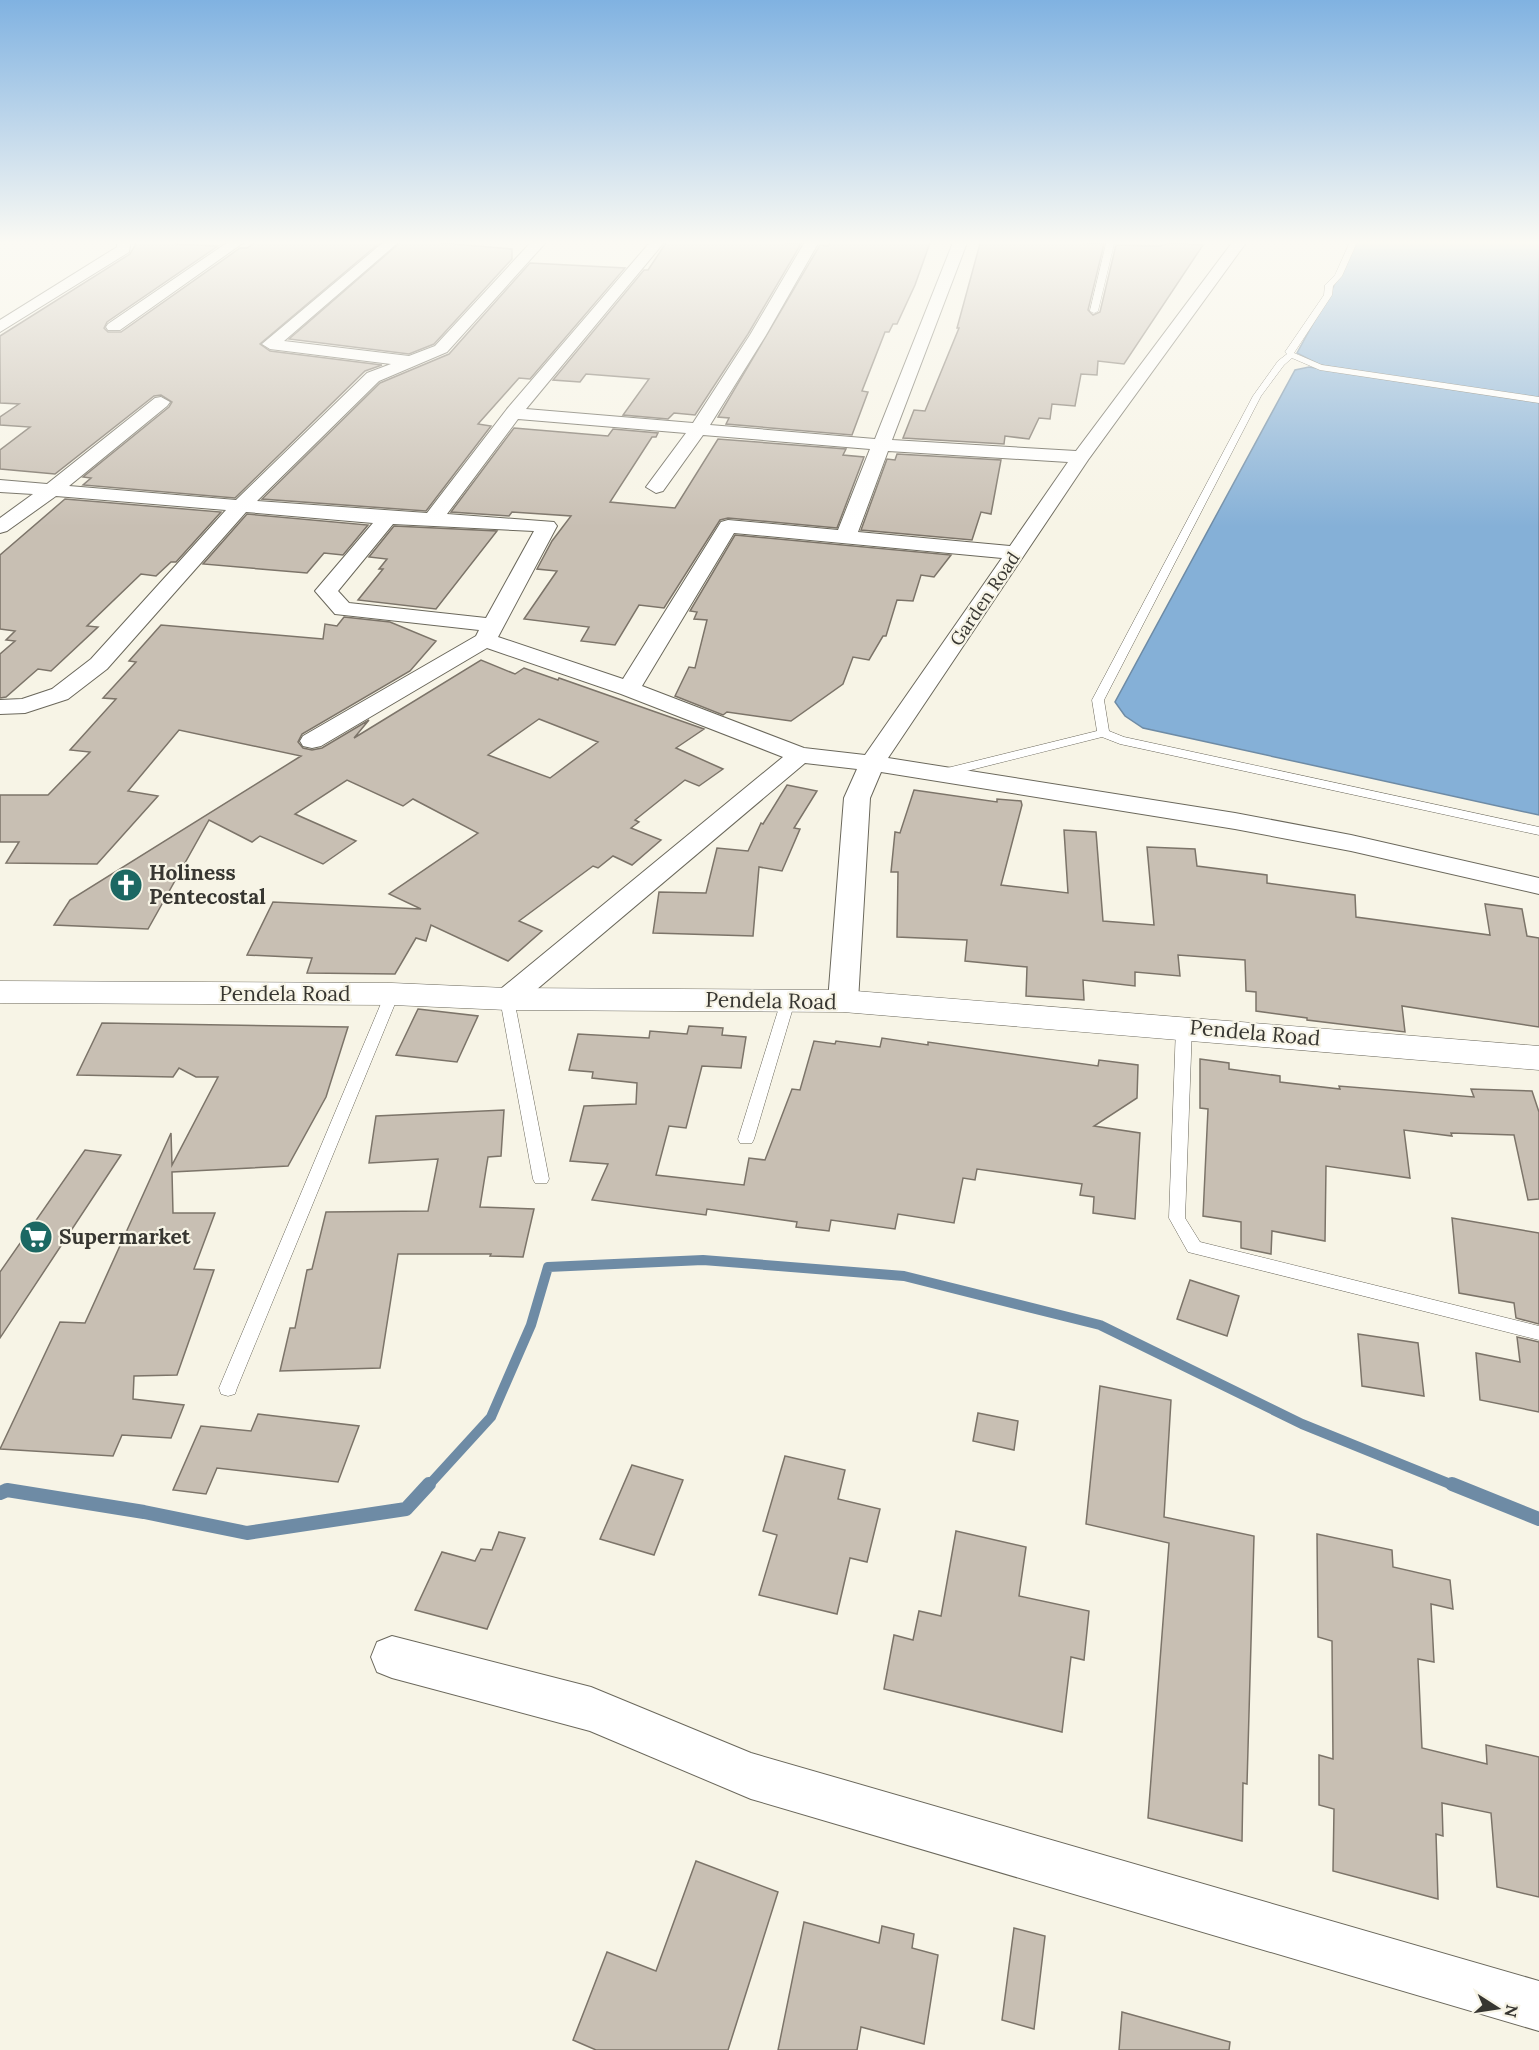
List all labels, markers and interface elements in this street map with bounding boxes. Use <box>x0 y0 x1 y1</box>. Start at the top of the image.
street label: Garden Road <box>945 547 1025 650</box>
place label: Holiness Pentecostal <box>149 859 266 910</box>
church icon: Holiness Pentecostal <box>108 867 144 903</box>
street label: Pendela Road <box>219 980 351 1007</box>
street label: Pendela Road <box>705 986 837 1015</box>
street label: Pendela Road <box>1188 1013 1322 1052</box>
supermarket icon: Supermarket <box>18 1219 54 1255</box>
place label: Supermarket <box>59 1223 191 1250</box>
north arrow <box>1467 1978 1527 2038</box>
text: N <box>1501 2003 1523 2019</box>

